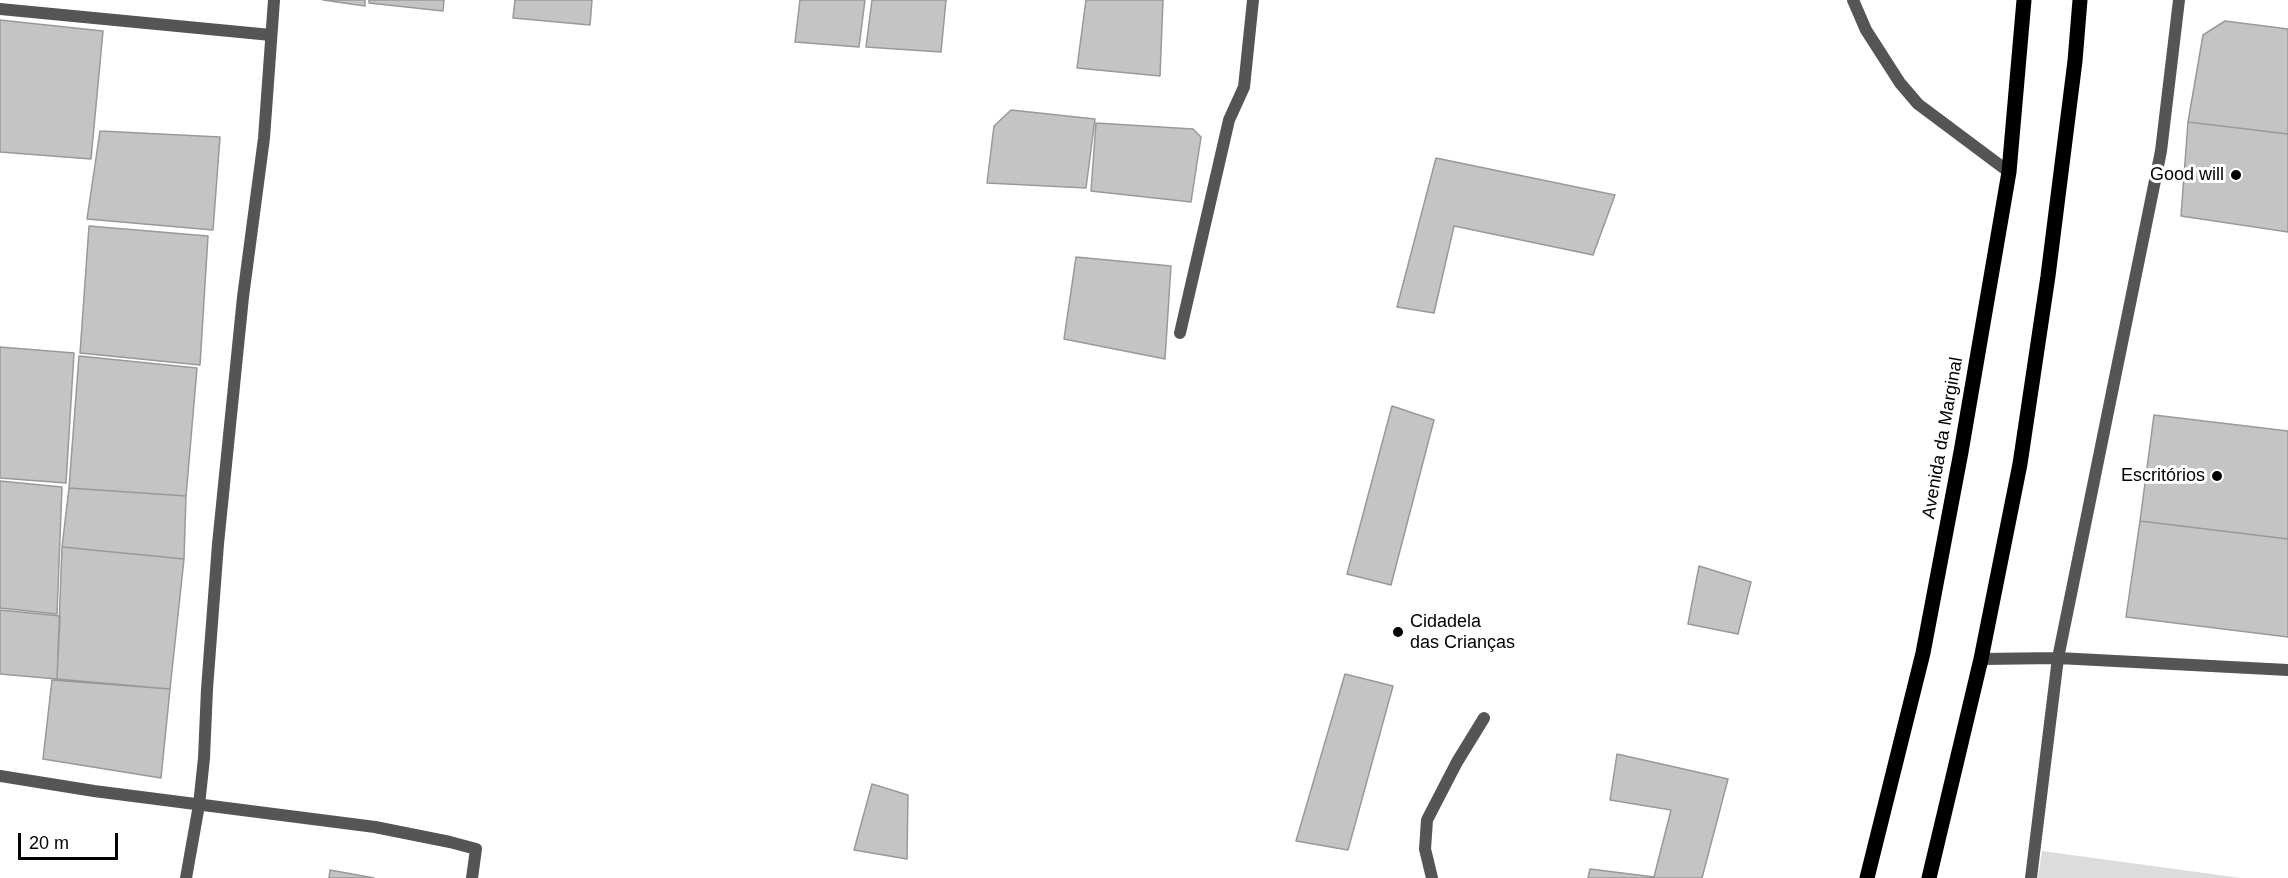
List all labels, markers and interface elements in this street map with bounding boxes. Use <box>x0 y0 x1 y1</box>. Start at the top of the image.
place label: Good will <box>2150 164 2224 186</box>
marker: Good will <box>2229 168 2243 182</box>
street label: Avenida da Marginal <box>1918 355 1968 521</box>
place label: Escritórios <box>2121 465 2205 487</box>
marker: Escritórios <box>2210 469 2224 483</box>
place label: Cidadela das Crianças <box>1410 611 1515 654</box>
marker: Cidadela das Crianças <box>1391 625 1405 639</box>
scale bar <box>21 821 122 859</box>
text: 20 m <box>29 833 69 853</box>

